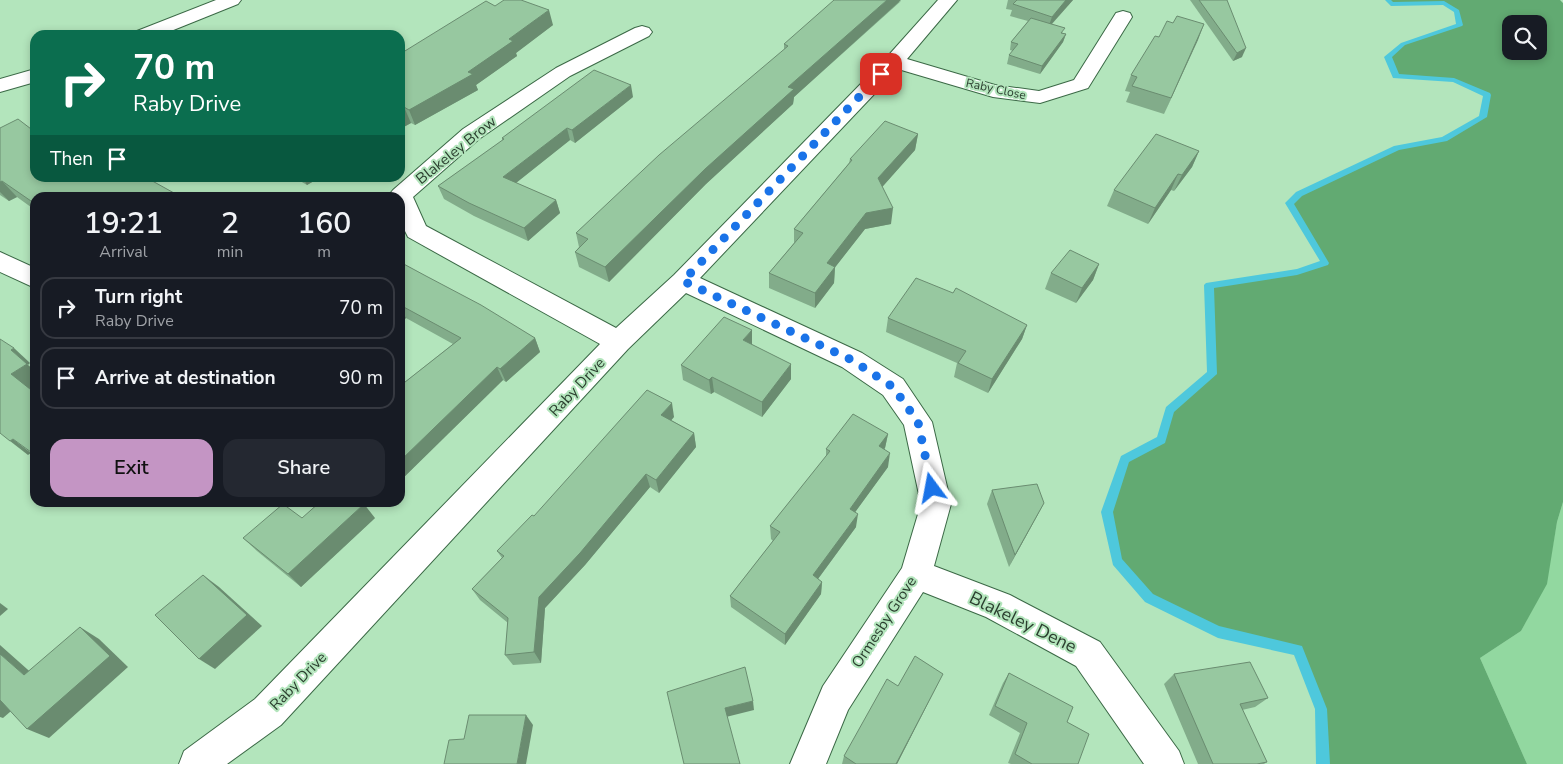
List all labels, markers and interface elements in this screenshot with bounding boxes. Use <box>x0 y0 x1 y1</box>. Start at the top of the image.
map controls <box>1502 15 1547 60</box>
button: search <box>1502 15 1547 60</box>
text: 70 m <box>133 44 215 91</box>
icon: right <box>50 50 115 115</box>
pin <box>860 53 902 95</box>
icon: arrive <box>867 60 895 88</box>
street label: Raby Close <box>965 75 1027 103</box>
text: Raby Drive <box>133 89 241 119</box>
street label: Blakeley Brow <box>412 111 501 189</box>
icon: arrive <box>103 145 131 173</box>
text: Then <box>50 146 93 172</box>
text: 19:21 <box>84 203 163 244</box>
text: 2 <box>221 203 239 244</box>
text: 160 <box>297 203 351 244</box>
text: Arrival <box>99 241 147 263</box>
text: min <box>217 241 243 263</box>
text: m <box>317 241 331 263</box>
text: Turn right <box>95 284 182 310</box>
icon: right <box>52 294 80 322</box>
text: 70 m <box>339 295 383 321</box>
text: Raby Drive <box>95 310 174 332</box>
street label: Raby Drive <box>545 353 609 421</box>
icon: arrive <box>52 364 80 392</box>
text: Arrive at destination <box>95 365 276 391</box>
text: 90 m <box>339 365 383 391</box>
button: Exit <box>50 439 213 497</box>
button: Share <box>223 439 385 497</box>
position arrow <box>905 461 957 513</box>
street label: Ormesby Grove <box>847 572 921 672</box>
street label: Blakeley Dene <box>965 586 1081 658</box>
street label: Raby Drive <box>265 648 331 714</box>

